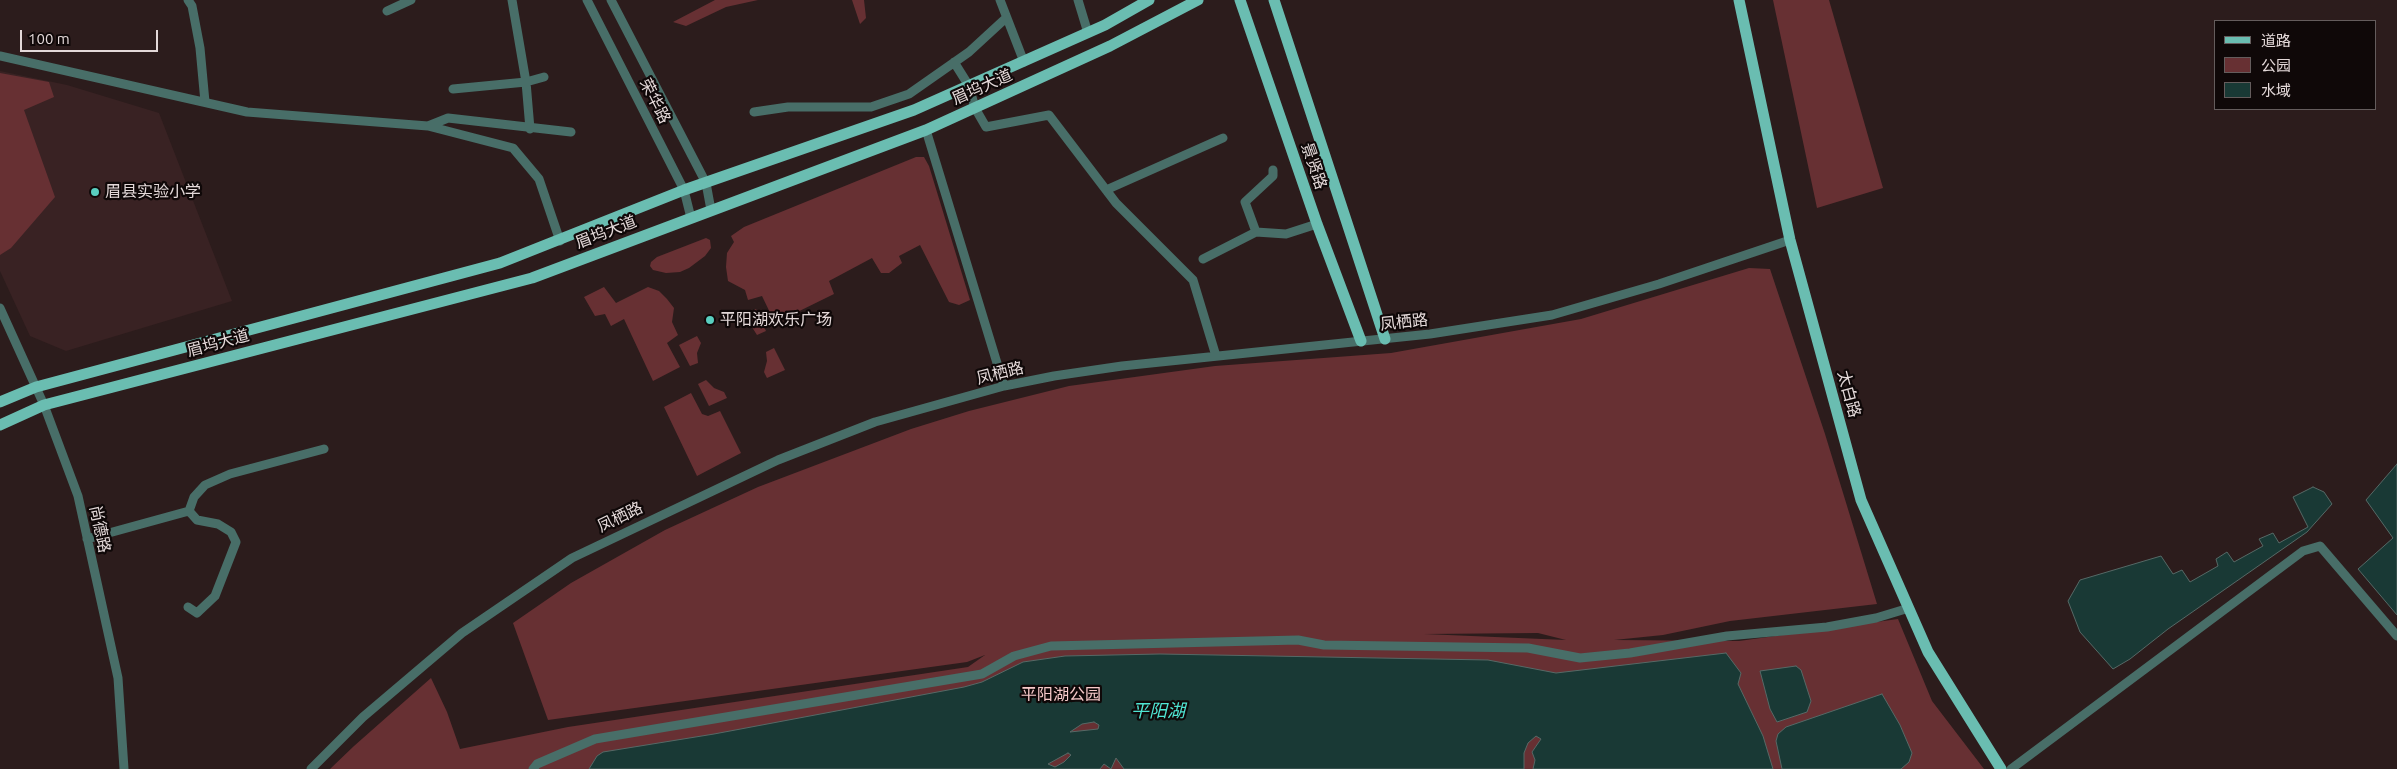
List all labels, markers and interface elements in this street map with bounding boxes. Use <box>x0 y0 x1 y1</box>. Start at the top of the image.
scale bar <box>22 20 160 52</box>
legend <box>2214 20 2377 110</box>
text: 100 m <box>28 30 70 47</box>
text: 道路 <box>2261 32 2291 49</box>
text: 公园 <box>2261 57 2291 74</box>
street label: 眉坞大道 <box>949 65 1015 109</box>
street label: 荣华路 <box>636 75 674 127</box>
text: 水域 <box>2261 82 2291 99</box>
street label: 景贤路 <box>1297 140 1331 192</box>
place label: 眉县实验小学 <box>105 182 201 202</box>
marker: 眉县实验小学 <box>89 186 101 198</box>
street label: 眉坞大道 <box>573 212 639 252</box>
place label: 平阳湖欢乐广场 <box>720 310 832 330</box>
street label: 凤栖路 <box>1379 310 1429 334</box>
marker: 平阳湖欢乐广场 <box>704 314 716 326</box>
street label: 眉坞大道 <box>185 325 251 361</box>
street label: 凤栖路 <box>974 358 1026 388</box>
street label: 太白路 <box>1834 368 1864 420</box>
street label: 凤栖路 <box>594 498 646 536</box>
street label: 尚德路 <box>86 504 114 554</box>
park label: 平阳湖公园 <box>1021 685 1101 705</box>
water label: 平阳湖 <box>1131 700 1185 722</box>

